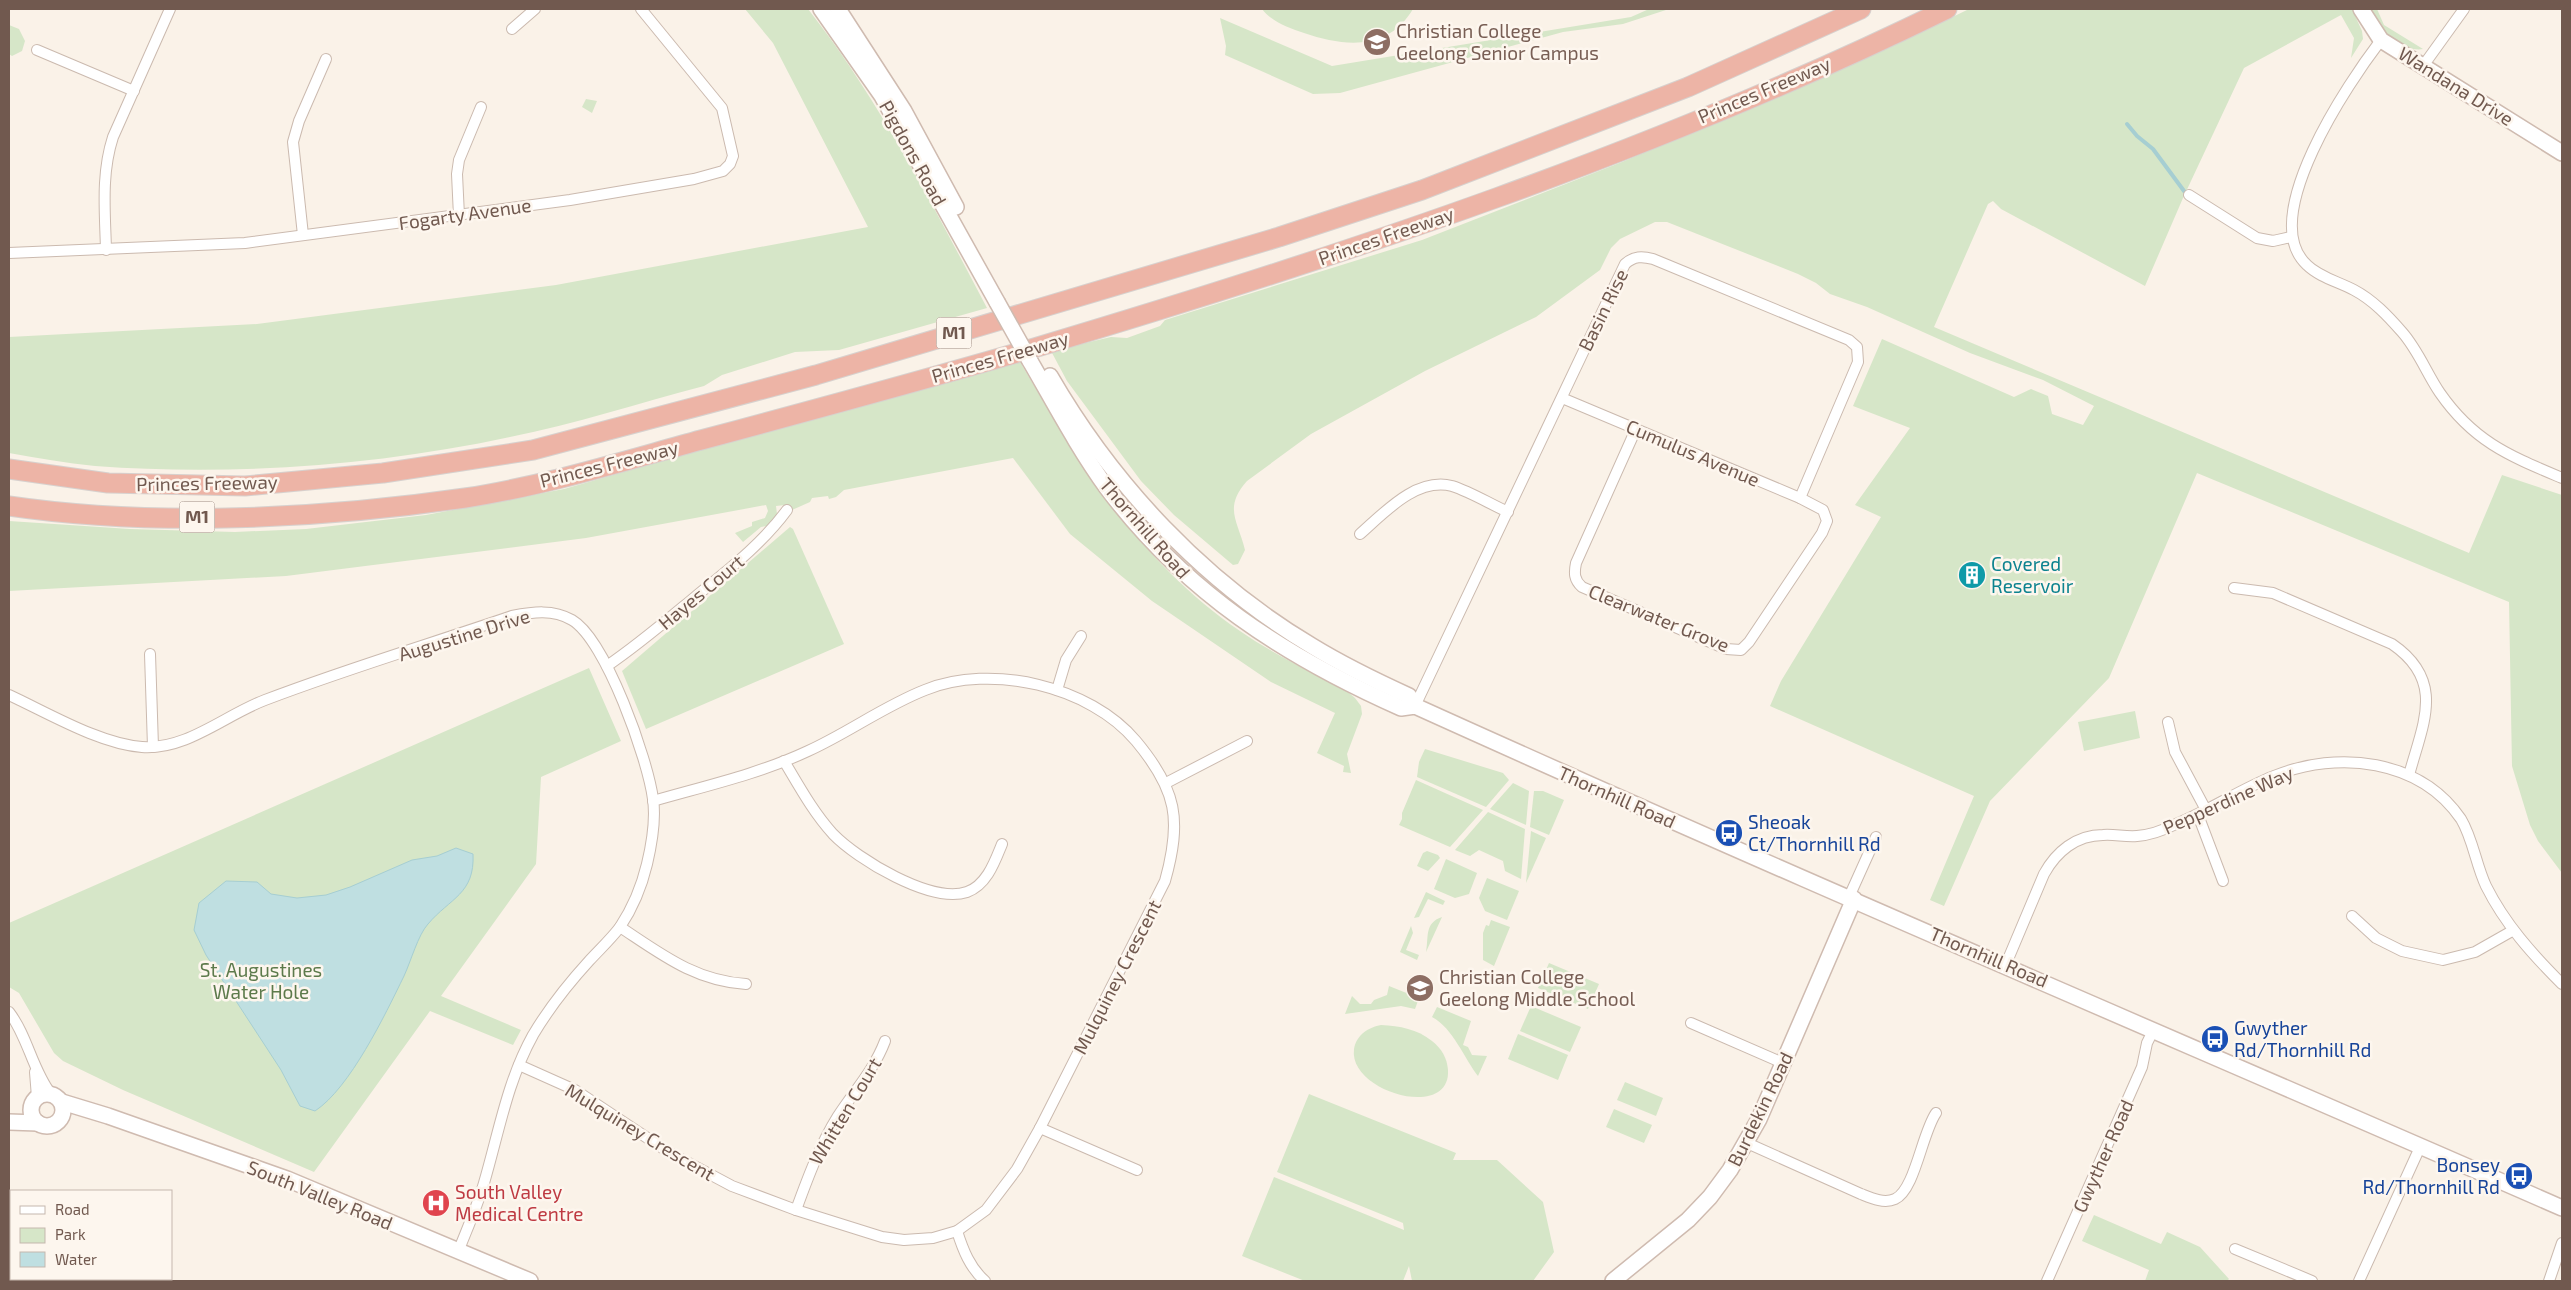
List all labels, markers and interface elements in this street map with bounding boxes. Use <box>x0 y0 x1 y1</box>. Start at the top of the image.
place label: Christian College Geelong Senior Campus <box>1396 19 1599 64</box>
school or university icon: Christian College Geelong Senior Campus <box>1362 27 1392 57</box>
street label: Wandana Drive <box>2394 41 2518 130</box>
street label: Princes Freeway <box>1694 51 1833 128</box>
street label: Pigdons Road <box>875 96 952 209</box>
street label: Fogarty Avenue <box>397 193 533 234</box>
street label: Princes Freeway <box>1315 202 1457 269</box>
street label: Basin Rise <box>1573 265 1632 354</box>
road number: M1 <box>936 317 972 348</box>
street label: Princes Freeway <box>929 326 1071 387</box>
street label: Cumulus Avenue <box>1623 414 1763 491</box>
street label: Princes Freeway <box>537 435 680 492</box>
street label: Princes Freeway <box>136 470 278 495</box>
street label: Thornhill Road <box>1095 473 1195 583</box>
road number: M1 <box>180 502 214 532</box>
street label: Hayes Court <box>653 549 748 634</box>
place label: Covered Reservoir <box>1991 552 2074 597</box>
building icon: Covered Reservoir <box>1957 560 1987 590</box>
street label: Clearwater Grove <box>1585 579 1733 656</box>
street label: Augustine Drive <box>395 604 532 665</box>
street label: Thornhill Road <box>1555 760 1679 833</box>
street label: Pepperdine Way <box>2159 761 2296 839</box>
place label: Sheoak Ct/Thornhill Rd <box>1748 810 1881 855</box>
bus stop icon: Sheoak Ct/Thornhill Rd <box>1714 818 1744 848</box>
street label: Mulquiney Crescent <box>1068 896 1165 1058</box>
street label: Thornhill Road <box>1927 921 2052 992</box>
park label: St. Augustines Water Hole <box>200 958 322 1003</box>
place label: Christian College Geelong Middle School <box>1439 965 1635 1010</box>
school or university icon: Christian College Geelong Middle School <box>1405 973 1435 1003</box>
place label: Gwyther Rd/Thornhill Rd <box>2234 1016 2371 1061</box>
bus stop icon: Gwyther Rd/Thornhill Rd <box>2200 1024 2230 1054</box>
street label: Burdekin Road <box>1722 1048 1797 1170</box>
street label: Whitten Court <box>804 1053 886 1169</box>
street label: Mulquiney Crescent <box>561 1078 719 1185</box>
street label: Gwyther Road <box>2067 1096 2138 1216</box>
place label: Bonsey Rd/Thornhill Rd <box>2363 1153 2500 1198</box>
street label: South Valley Road <box>244 1155 396 1234</box>
bus stop icon: Bonsey Rd/Thornhill Rd <box>2504 1161 2534 1191</box>
place label: South Valley Medical Centre <box>455 1180 583 1225</box>
hospital icon: South Valley Medical Centre <box>421 1188 451 1218</box>
legend <box>10 1190 172 1280</box>
text: Road <box>55 1200 90 1218</box>
text: Park <box>55 1225 86 1243</box>
text: Water <box>55 1250 97 1268</box>

